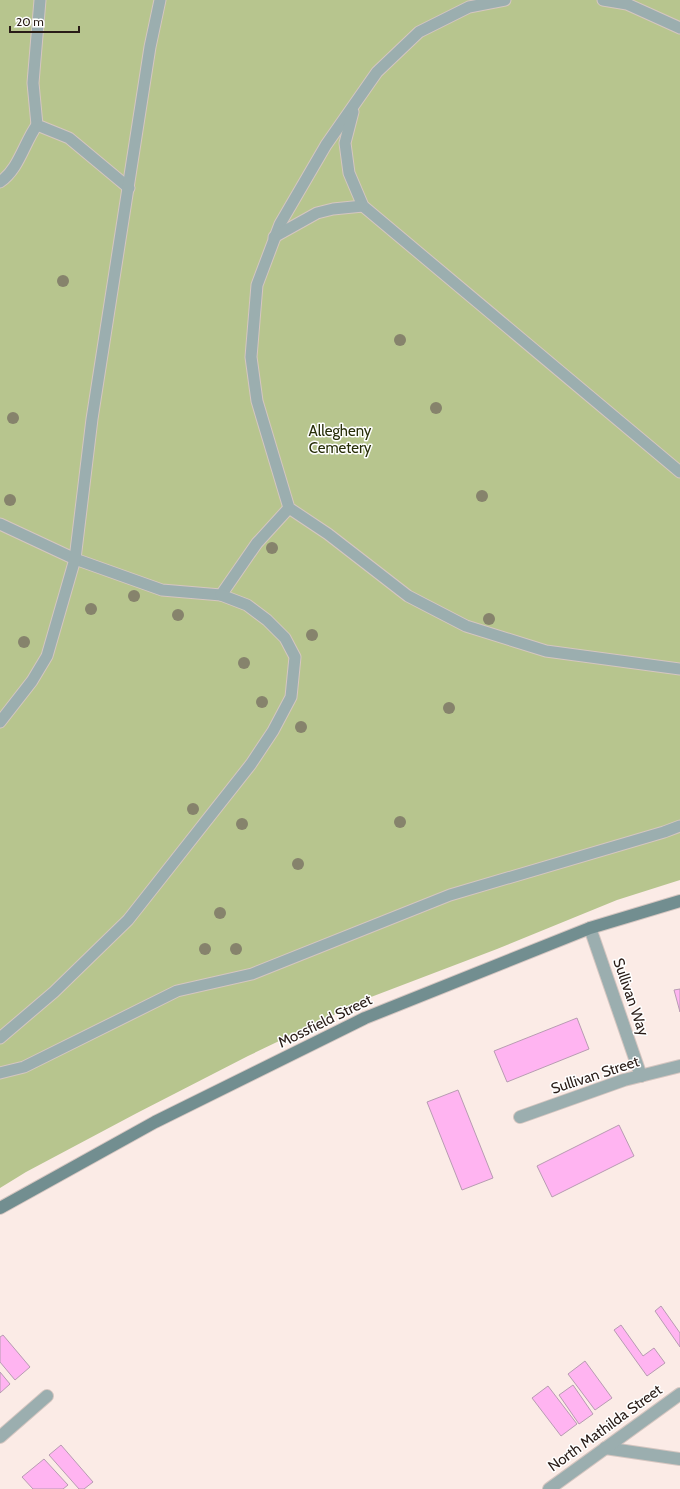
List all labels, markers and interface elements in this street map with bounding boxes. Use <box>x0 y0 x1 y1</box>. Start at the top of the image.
scale bar <box>10 8 79 34</box>
text: 20 m <box>16 14 44 29</box>
park label: Allegheny Cemetery <box>309 422 372 457</box>
street label: Sullivan Way <box>609 956 653 1039</box>
street label: Mossfield Street <box>275 991 375 1051</box>
street label: Sullivan Street <box>549 1052 641 1098</box>
street label: North Mathilda Street <box>545 1381 665 1475</box>

